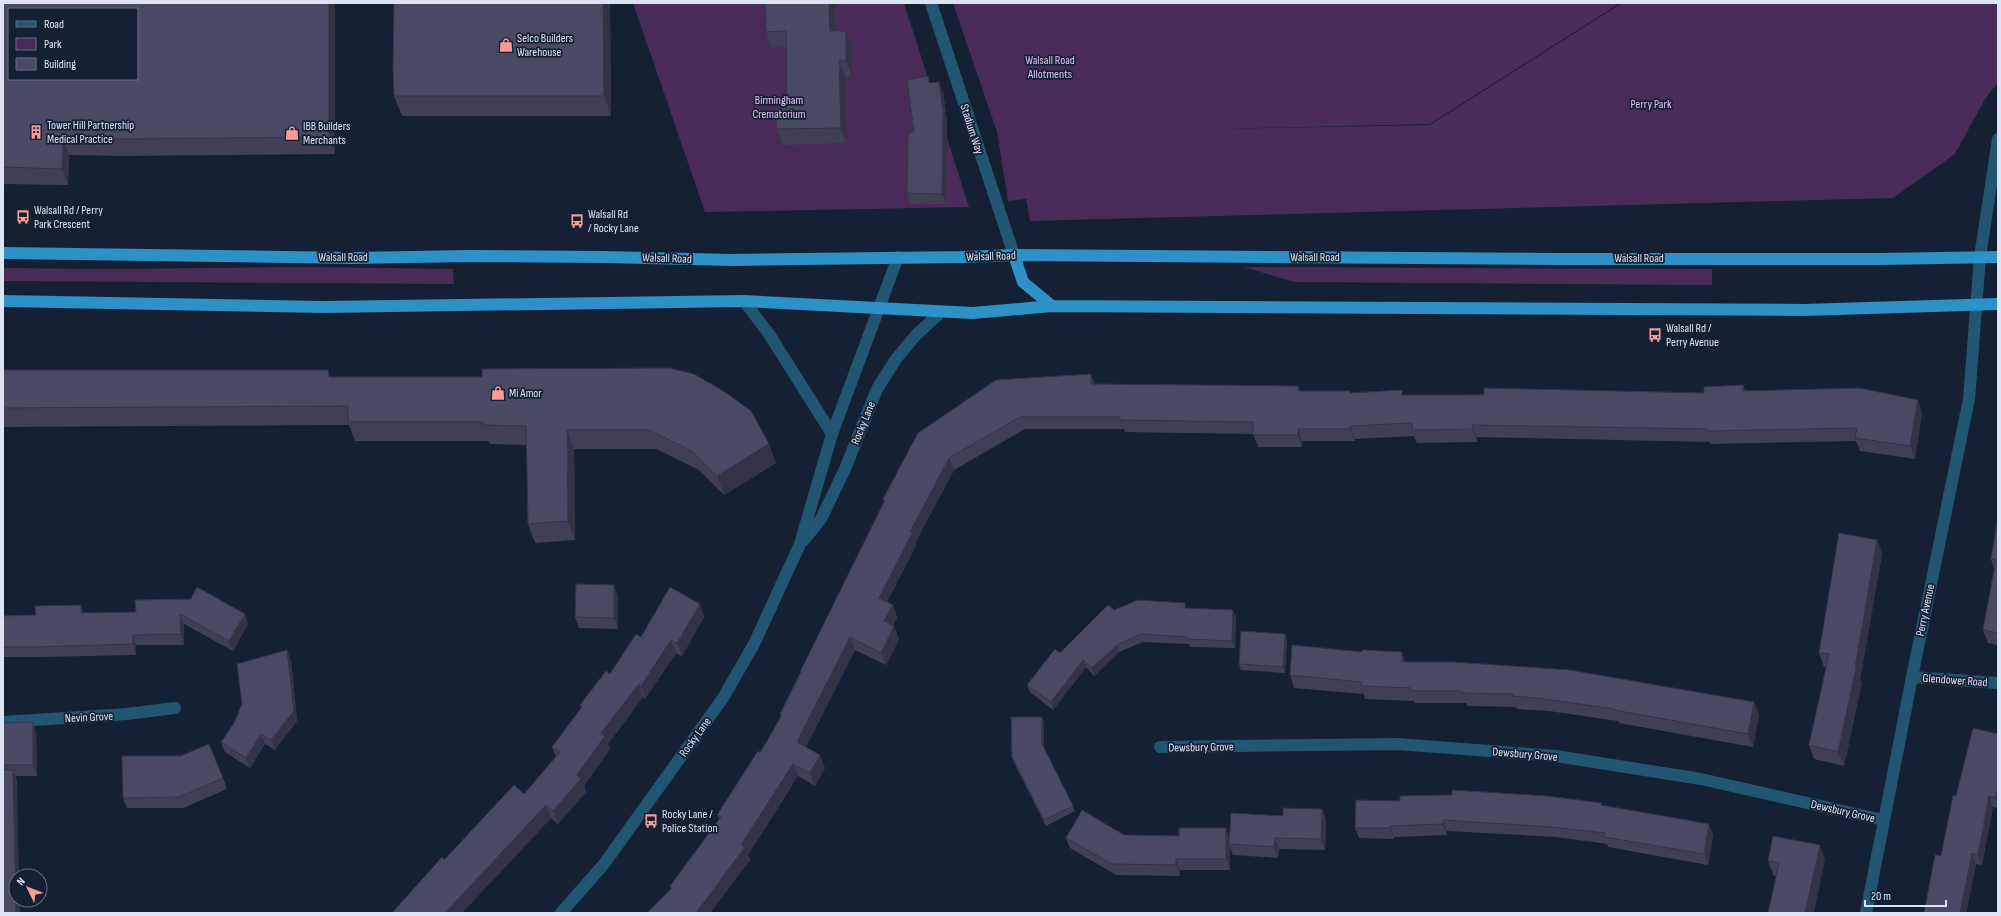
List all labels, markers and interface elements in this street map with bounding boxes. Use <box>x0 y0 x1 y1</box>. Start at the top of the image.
legend <box>8 8 138 80</box>
text: Road <box>44 17 64 32</box>
place label: Selco Builders Warehouse <box>517 31 573 60</box>
text: Park <box>44 37 62 52</box>
shop icon: Selco Builders Warehouse <box>498 37 514 53</box>
park label: Walsall Road Allotments <box>1025 53 1075 82</box>
text: Building <box>44 57 76 72</box>
park label: Birmingham Crematorium <box>752 93 806 122</box>
park label: Perry Park <box>1631 97 1672 112</box>
street label: Stadium Way <box>956 102 987 156</box>
place label: Tower Hill Partnership Medical Practice <box>47 118 134 147</box>
place label: IBB Builders Merchants <box>303 119 350 148</box>
building icon: Tower Hill Partnership Medical Practice <box>28 124 44 140</box>
shop icon: IBB Builders Merchants <box>284 125 300 141</box>
place label: Walsall Rd / Perry Park Crescent <box>34 203 103 232</box>
place label: Walsall Rd / Rocky Lane <box>588 207 639 236</box>
bus stop icon: Walsall Rd / Perry Park Crescent <box>15 209 31 225</box>
bus stop icon: Walsall Rd / Rocky Lane <box>569 213 585 229</box>
street label: Walsall Road <box>966 248 1016 265</box>
street label: Walsall Road <box>318 250 368 265</box>
street label: Walsall Road <box>642 250 692 267</box>
street label: Walsall Road <box>1290 250 1340 265</box>
street label: Walsall Road <box>1614 251 1664 266</box>
place label: Walsall Rd / Perry Avenue <box>1666 321 1719 350</box>
bus stop icon: Walsall Rd / Perry Avenue <box>1647 327 1663 343</box>
shop icon: Mi Amor <box>490 385 506 401</box>
place label: Mi Amor <box>509 386 542 401</box>
street label: Rocky Lane <box>848 399 879 447</box>
street label: Perry Avenue <box>1913 583 1938 637</box>
street label: Glendower Road <box>1922 671 1988 690</box>
street label: Nevin Grove <box>65 709 114 726</box>
street label: Rocky Lane <box>676 714 715 760</box>
street label: Dewsbury Grove <box>1168 739 1234 756</box>
street label: Dewsbury Grove <box>1492 744 1558 765</box>
street label: Dewsbury Grove <box>1809 797 1877 826</box>
place label: Rocky Lane / Police Station <box>662 807 718 836</box>
bus stop icon: Rocky Lane / Police Station <box>643 813 659 829</box>
north arrow <box>8 868 48 908</box>
text: N <box>14 875 28 888</box>
scale bar <box>1865 882 1946 908</box>
text: 20 m <box>1871 889 1891 904</box>

